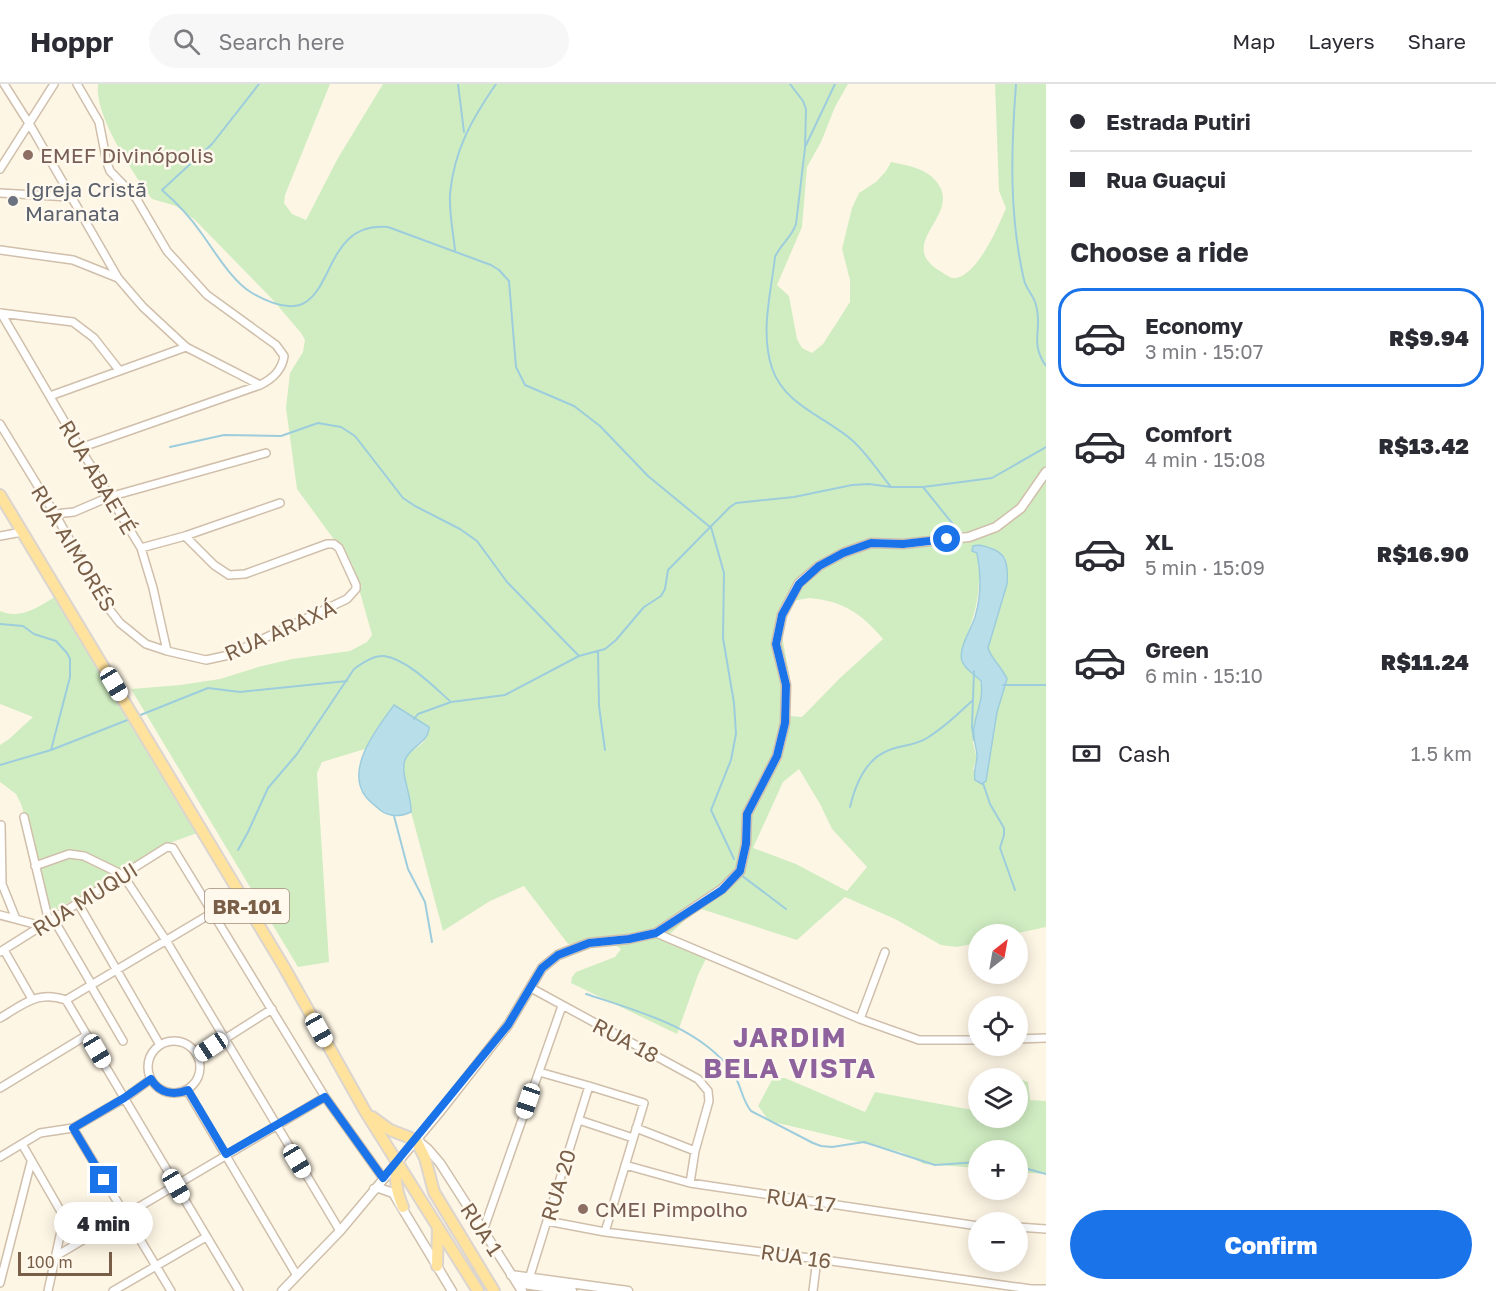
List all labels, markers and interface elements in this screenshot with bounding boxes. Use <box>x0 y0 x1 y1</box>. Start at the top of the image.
search box <box>149 14 569 68</box>
text: Hoppr <box>30 25 113 58</box>
icon: search <box>170 25 203 58</box>
text: Search here <box>218 28 345 55</box>
text: Map <box>1232 28 1275 54</box>
text: Layers <box>1308 28 1375 54</box>
text: Share <box>1408 28 1466 54</box>
text: Estrada Putiri <box>1106 108 1251 135</box>
place label: EMEF Divinópolis <box>40 142 214 168</box>
marker: EMEF Divinópolis <box>21 148 35 162</box>
text: Rua Guaçui <box>1106 166 1226 193</box>
place label: Igreja Cristã Maranata <box>25 176 147 226</box>
marker: Igreja Cristã Maranata <box>6 194 20 208</box>
text: Choose a ride <box>1070 236 1249 268</box>
icon: car <box>1073 311 1127 365</box>
text: Economy <box>1145 312 1243 339</box>
text: R$9.94 <box>1389 324 1469 351</box>
text: 3 min · 15:07 <box>1145 339 1263 363</box>
street label: RUA ABAETÉ <box>54 415 142 539</box>
icon: car <box>1073 419 1127 473</box>
text: Comfort <box>1145 420 1232 447</box>
text: R$13.42 <box>1379 432 1469 459</box>
text: 4 min · 15:08 <box>1145 447 1265 471</box>
street label: RUA AIMORÉS <box>26 480 122 616</box>
route start <box>933 525 960 552</box>
icon: car <box>1073 527 1127 581</box>
text: XL <box>1145 528 1173 555</box>
text: R$16.90 <box>1377 540 1469 567</box>
text: 5 min · 15:09 <box>1145 555 1265 579</box>
street label: RUA ARAXÁ <box>220 594 340 666</box>
icon: car <box>1073 635 1127 689</box>
text: Green <box>1145 636 1209 663</box>
text: R$11.24 <box>1381 648 1469 675</box>
text: 6 min · 15:10 <box>1145 663 1263 687</box>
car <box>97 664 131 704</box>
icon: cash <box>1070 737 1103 770</box>
text: Cash <box>1118 740 1171 767</box>
text: 1.5 km <box>1411 741 1472 765</box>
street label: RUA MUQUI <box>28 856 142 942</box>
road number: BR-101 <box>205 889 289 923</box>
north arrow <box>968 924 1028 984</box>
map controls <box>968 924 1028 1272</box>
button: locate <box>968 996 1028 1056</box>
car <box>302 1010 336 1050</box>
street label: RUA 18 <box>589 1012 663 1068</box>
district label: JARDIM BELA VISTA <box>703 1021 877 1084</box>
car <box>191 1029 231 1065</box>
car <box>80 1031 114 1071</box>
button: layers <box>968 1068 1028 1128</box>
car <box>514 1081 542 1121</box>
button: + <box>968 1140 1028 1200</box>
car <box>280 1141 314 1181</box>
street label: RUA 20 <box>535 1146 581 1224</box>
route end <box>90 1166 117 1193</box>
car <box>159 1166 193 1206</box>
street label: RUA 17 <box>765 1182 837 1218</box>
place label: CMEI Pimpolho <box>595 1196 748 1222</box>
street label: RUA 1 <box>455 1197 509 1261</box>
callout: 4 min <box>54 1201 154 1243</box>
marker: CMEI Pimpolho <box>576 1202 590 1216</box>
button: Confirm <box>1070 1210 1472 1279</box>
text: 4 min <box>77 1211 130 1235</box>
button: − <box>968 1212 1028 1272</box>
street label: RUA 16 <box>759 1238 833 1274</box>
scale bar <box>18 1249 112 1276</box>
text: 100 m <box>27 1252 73 1272</box>

